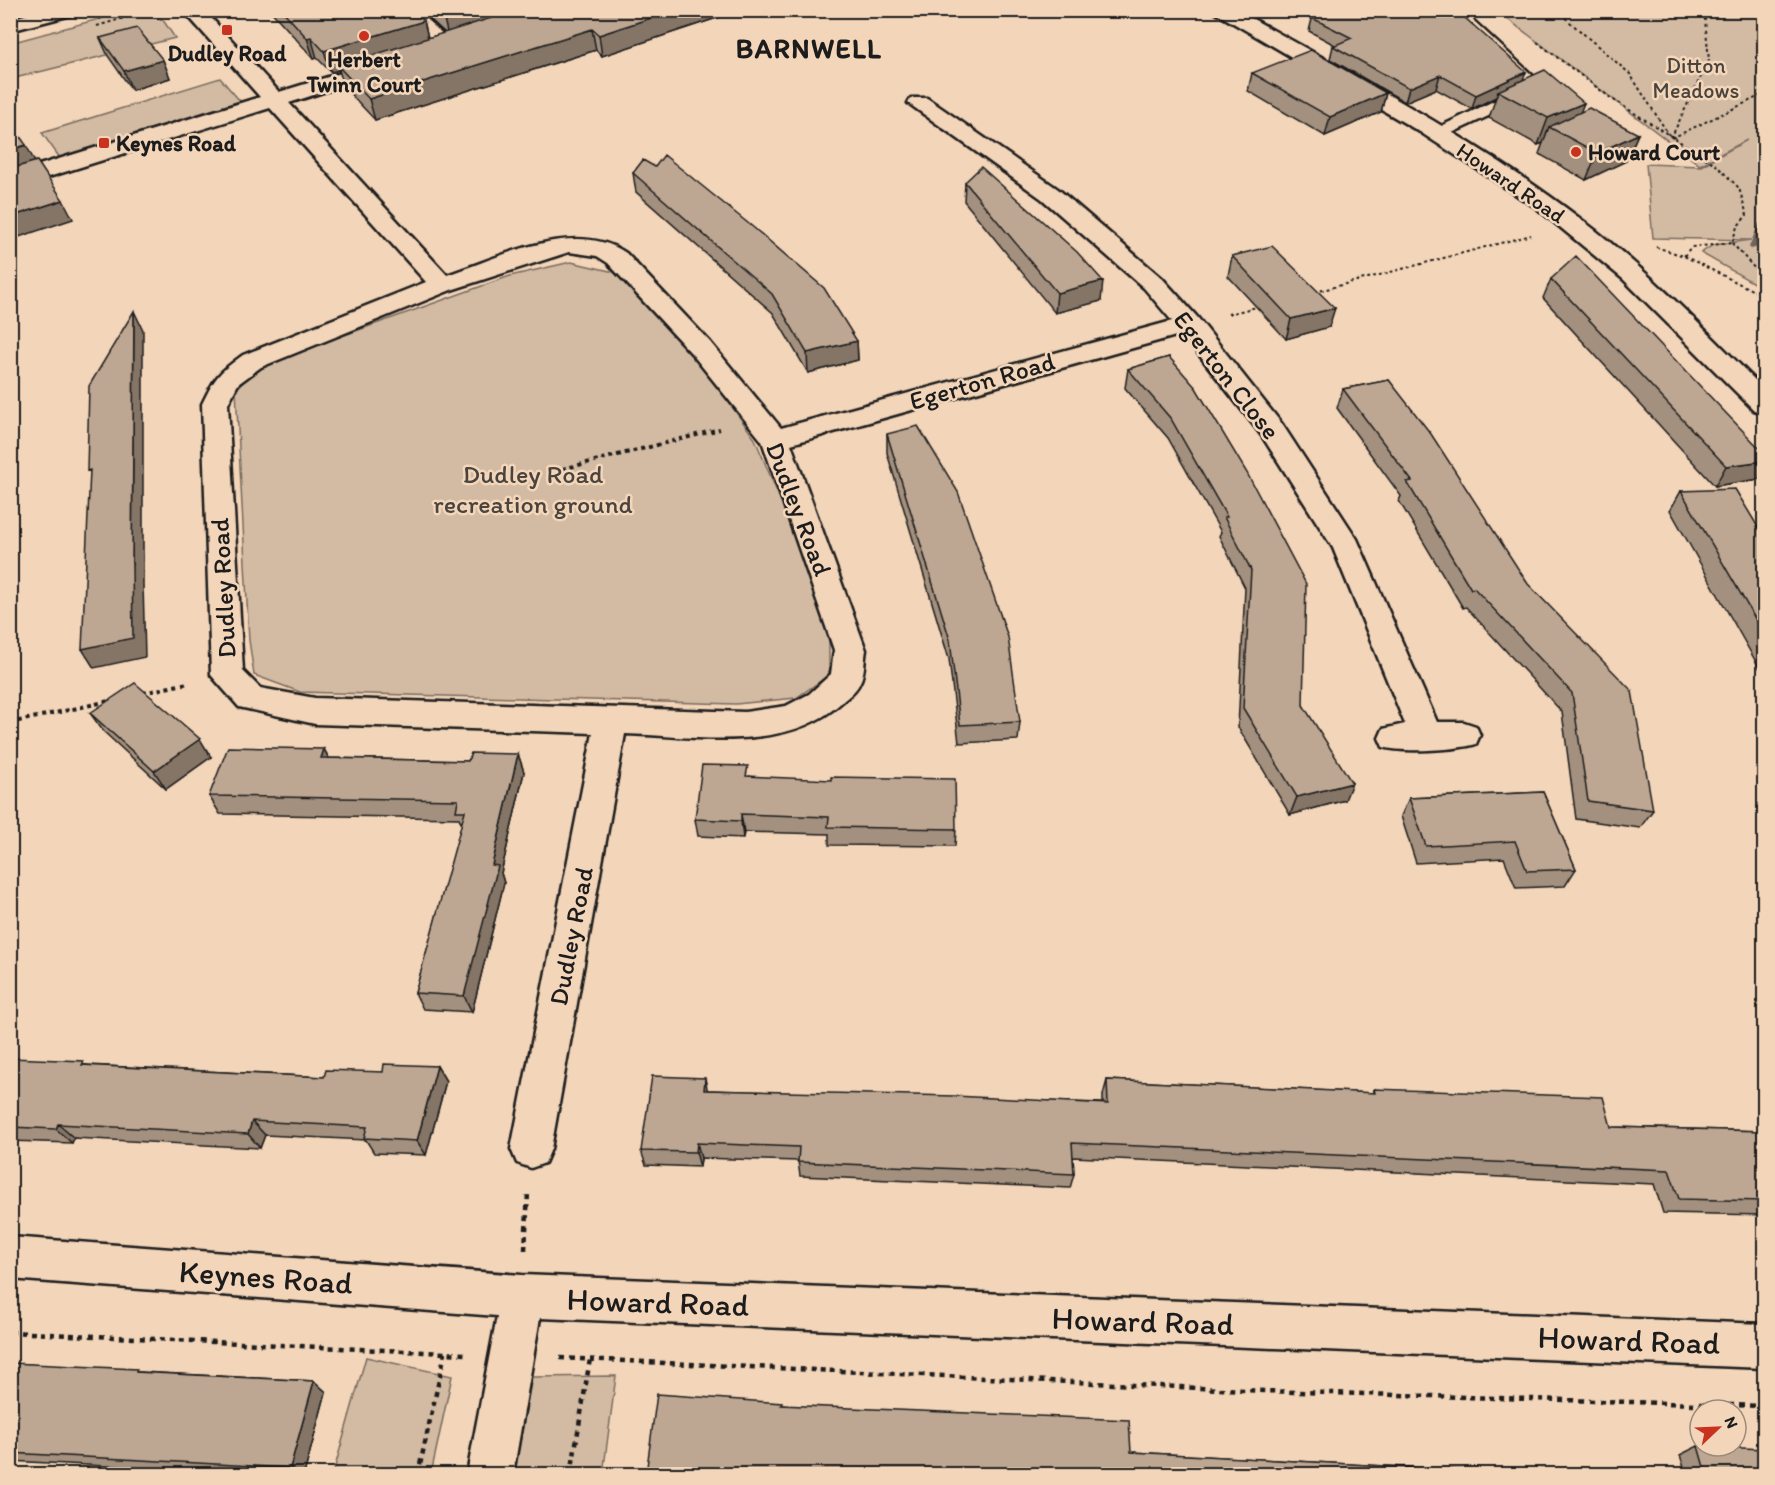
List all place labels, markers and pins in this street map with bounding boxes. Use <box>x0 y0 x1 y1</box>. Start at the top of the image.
marker: Dudley Road <box>220 23 234 37</box>
marker: Herbert Twinn Court <box>357 29 371 43</box>
place label: Dudley Road <box>168 40 287 67</box>
place label: Herbert Twinn Court <box>306 46 422 98</box>
place label: Keynes Road <box>116 130 237 157</box>
marker: Keynes Road <box>97 136 111 150</box>
place label: Howard Court <box>1588 139 1721 166</box>
marker: Howard Court <box>1569 145 1583 159</box>

